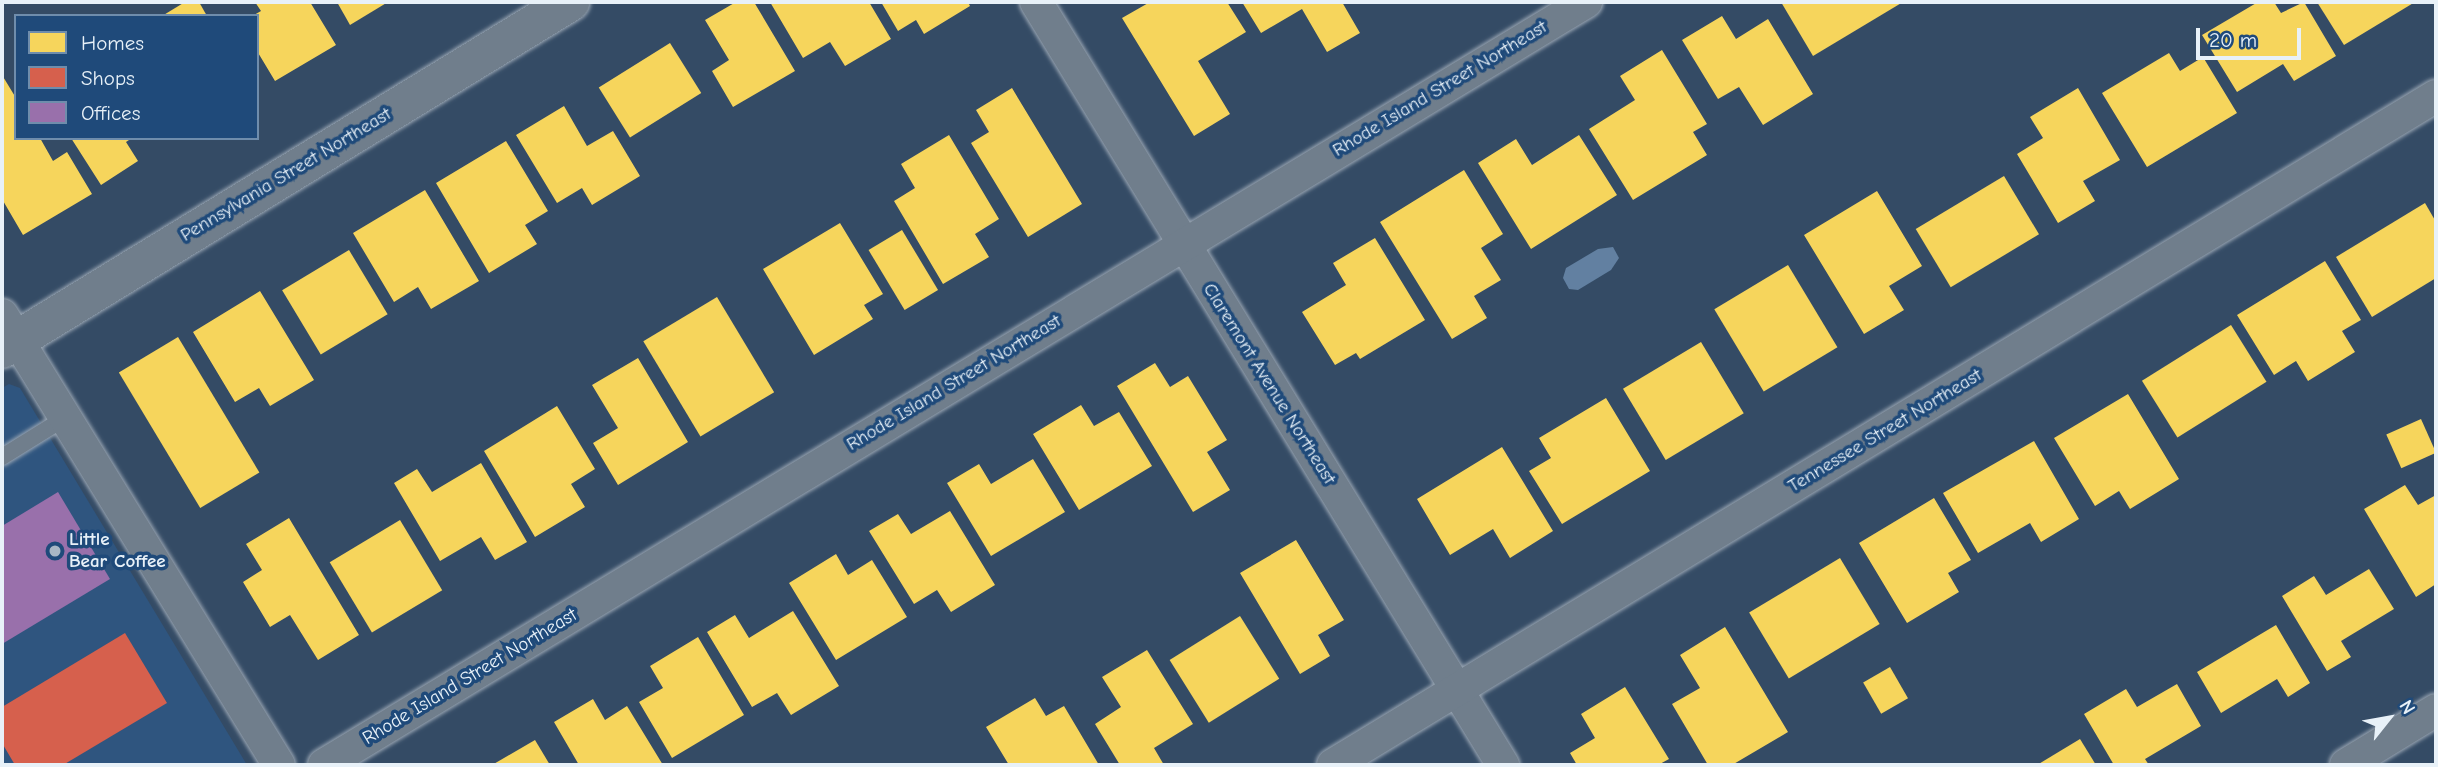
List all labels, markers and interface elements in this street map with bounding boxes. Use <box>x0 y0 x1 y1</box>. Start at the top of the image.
legend <box>14 14 259 140</box>
scale bar <box>2200 14 2305 58</box>
street label: Rhode Island Street Northeast <box>1329 16 1551 162</box>
text: 20 m <box>2209 28 2257 52</box>
text: Homes <box>81 31 144 55</box>
text: Shops <box>81 66 135 90</box>
text: Offices <box>81 101 140 125</box>
street label: Pennsylvania Street Northeast <box>177 103 395 247</box>
street label: Claremont Avenue Northeast <box>1198 279 1340 489</box>
street label: Rhode Island Street Northeast <box>843 310 1065 456</box>
street label: Tennessee Street Northeast <box>1784 364 1986 498</box>
place label: Little Bear Coffee <box>69 529 166 573</box>
marker: Little Bear Coffee <box>47 543 63 559</box>
street label: Rhode Island Street Northeast <box>359 604 581 750</box>
north arrow <box>2354 683 2424 753</box>
text: N <box>2394 696 2420 718</box>

